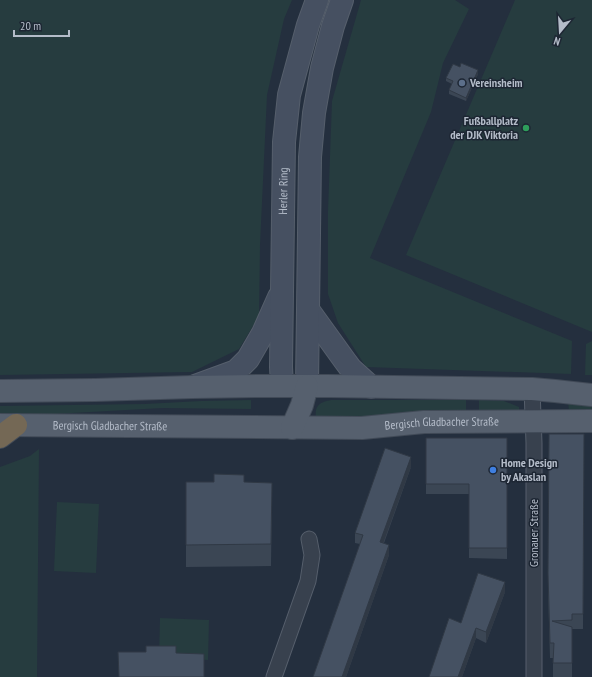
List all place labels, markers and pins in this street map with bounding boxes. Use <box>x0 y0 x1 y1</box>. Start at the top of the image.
place label: Vereinsheim <box>469 75 523 90</box>
marker: Vereinsheim <box>457 78 467 88</box>
place label: Fußballplatz der DJK Viktoria <box>450 113 518 142</box>
marker: Fußballplatz der DJK Viktoria <box>521 123 531 133</box>
place label: Home Design by Akaslan <box>501 455 557 484</box>
marker: Home Design by Akaslan <box>488 465 498 475</box>

